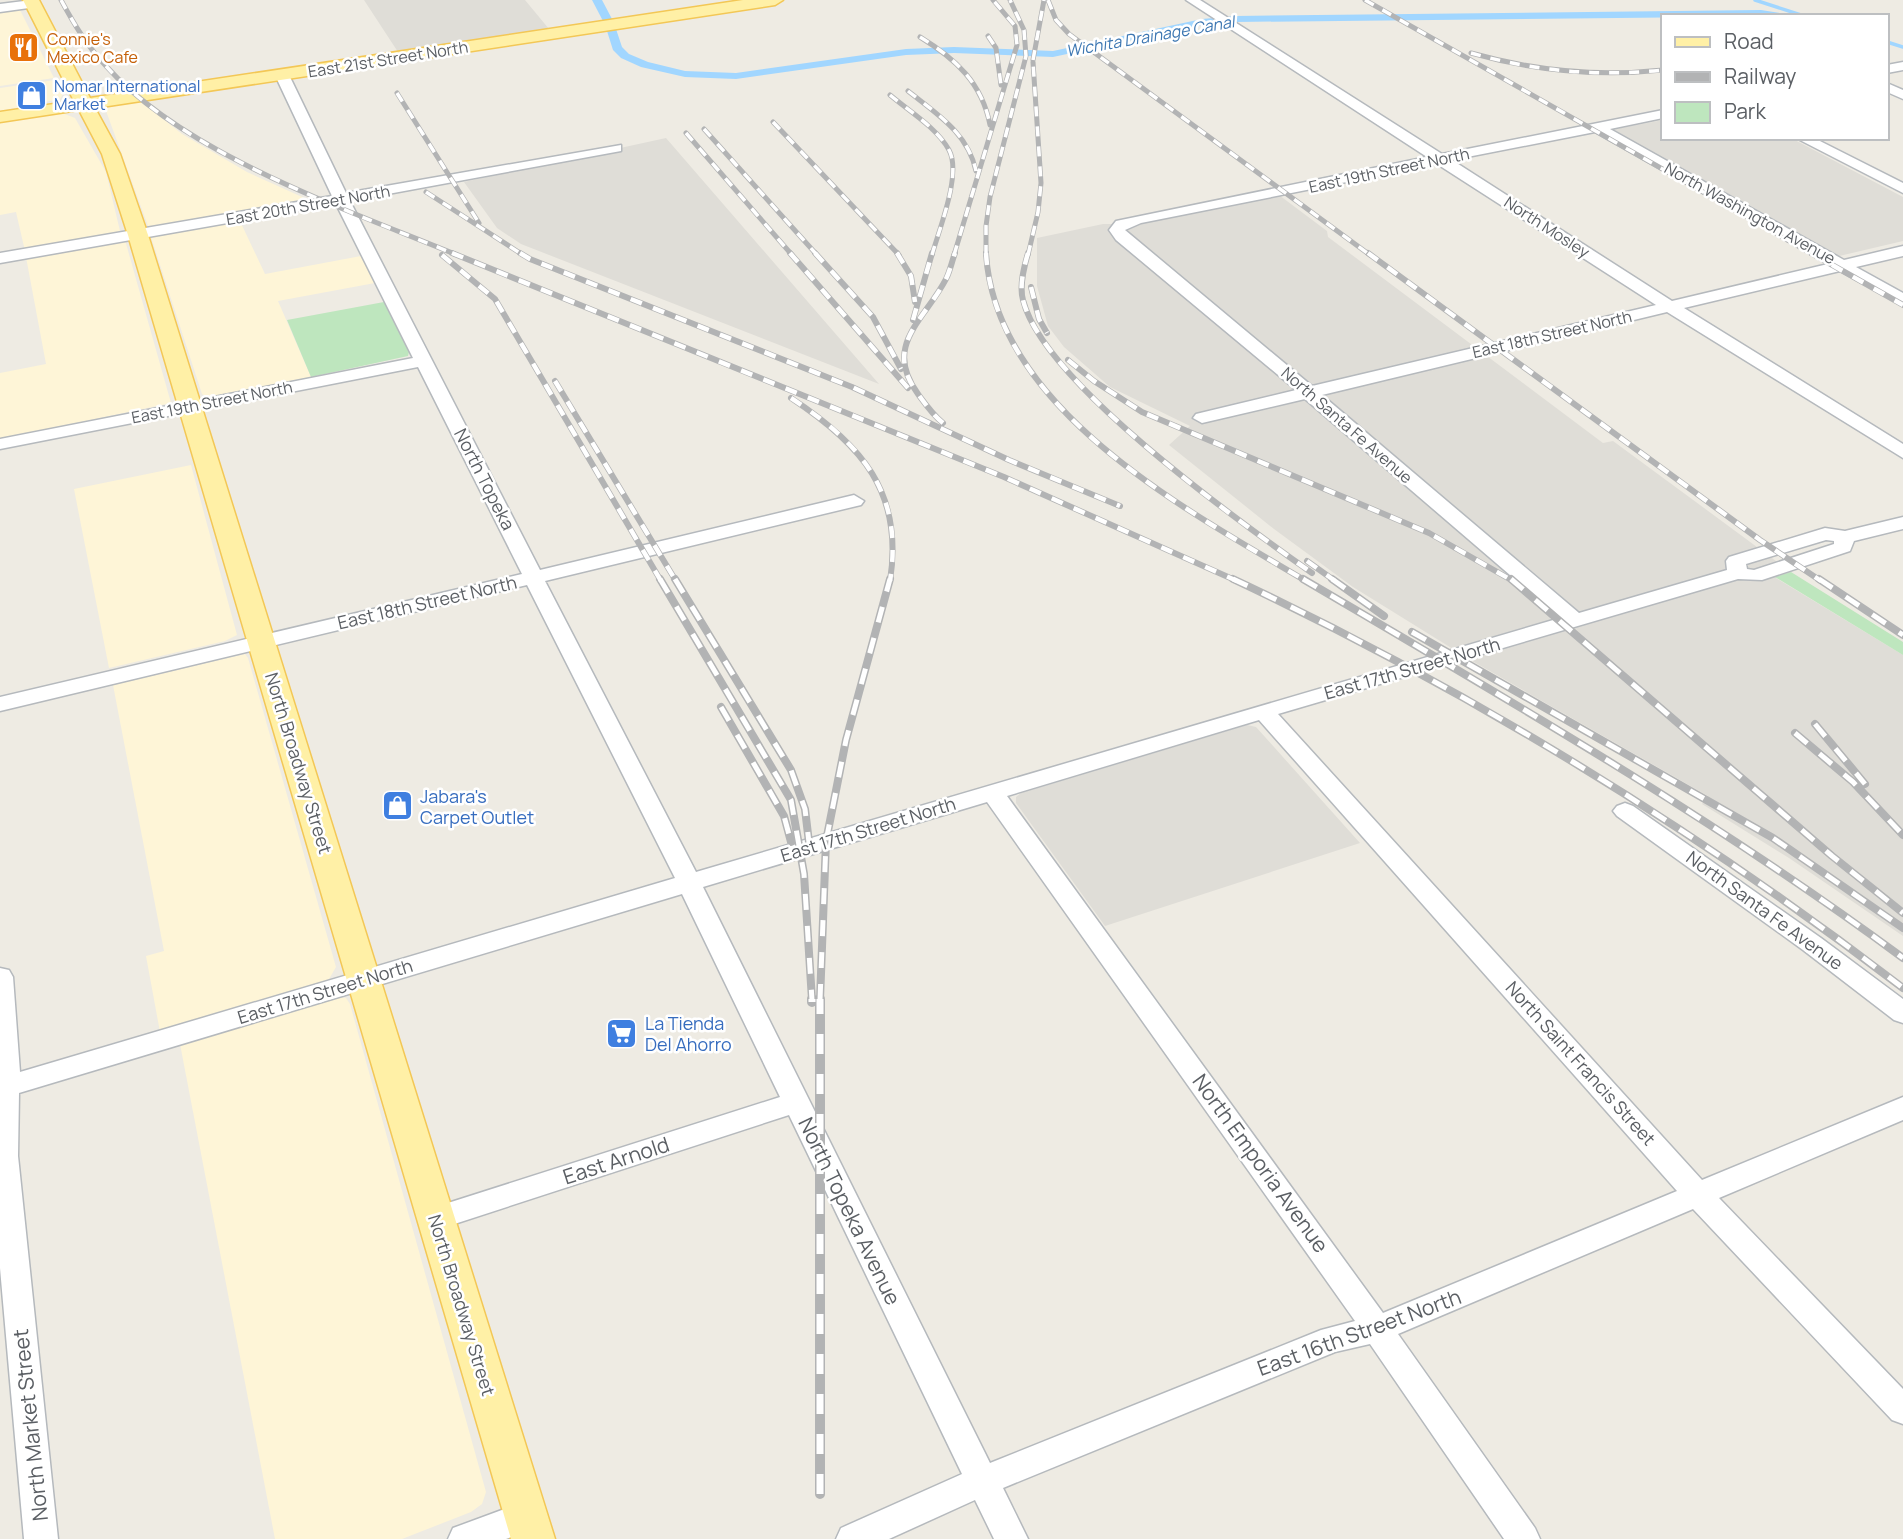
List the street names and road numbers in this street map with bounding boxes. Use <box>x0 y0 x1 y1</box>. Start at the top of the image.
street label: East 21st Street North <box>306 35 470 83</box>
street label: East 19th Street North <box>1307 142 1471 198</box>
street label: North Washington Avenue <box>1661 157 1839 269</box>
street label: East 20th Street North <box>224 180 392 230</box>
street label: North Mosley <box>1500 191 1595 263</box>
street label: East 18th Street North <box>1470 305 1634 363</box>
street label: North Santa Fe Avenue <box>1277 362 1417 488</box>
street label: East 19th Street North <box>130 376 294 428</box>
street label: North Topeka <box>449 424 521 534</box>
street label: East 18th Street North <box>335 570 519 634</box>
street label: East 17th Street North <box>1321 631 1503 705</box>
street label: North Broadway Street <box>260 669 338 857</box>
street label: East 17th Street North <box>778 791 958 867</box>
street label: North Santa Fe Avenue <box>1682 845 1848 975</box>
street label: East 17th Street North <box>235 953 415 1029</box>
street label: North Saint Francis Street <box>1501 976 1661 1150</box>
street label: North Emporia Avenue <box>1187 1068 1335 1258</box>
street label: North Topeka Avenue <box>792 1112 908 1310</box>
street label: East Arnold <box>559 1130 673 1190</box>
street label: North Broadway Street <box>423 1211 501 1399</box>
street label: East 16th Street North <box>1253 1282 1465 1382</box>
street label: North Market Street <box>6 1328 54 1522</box>

